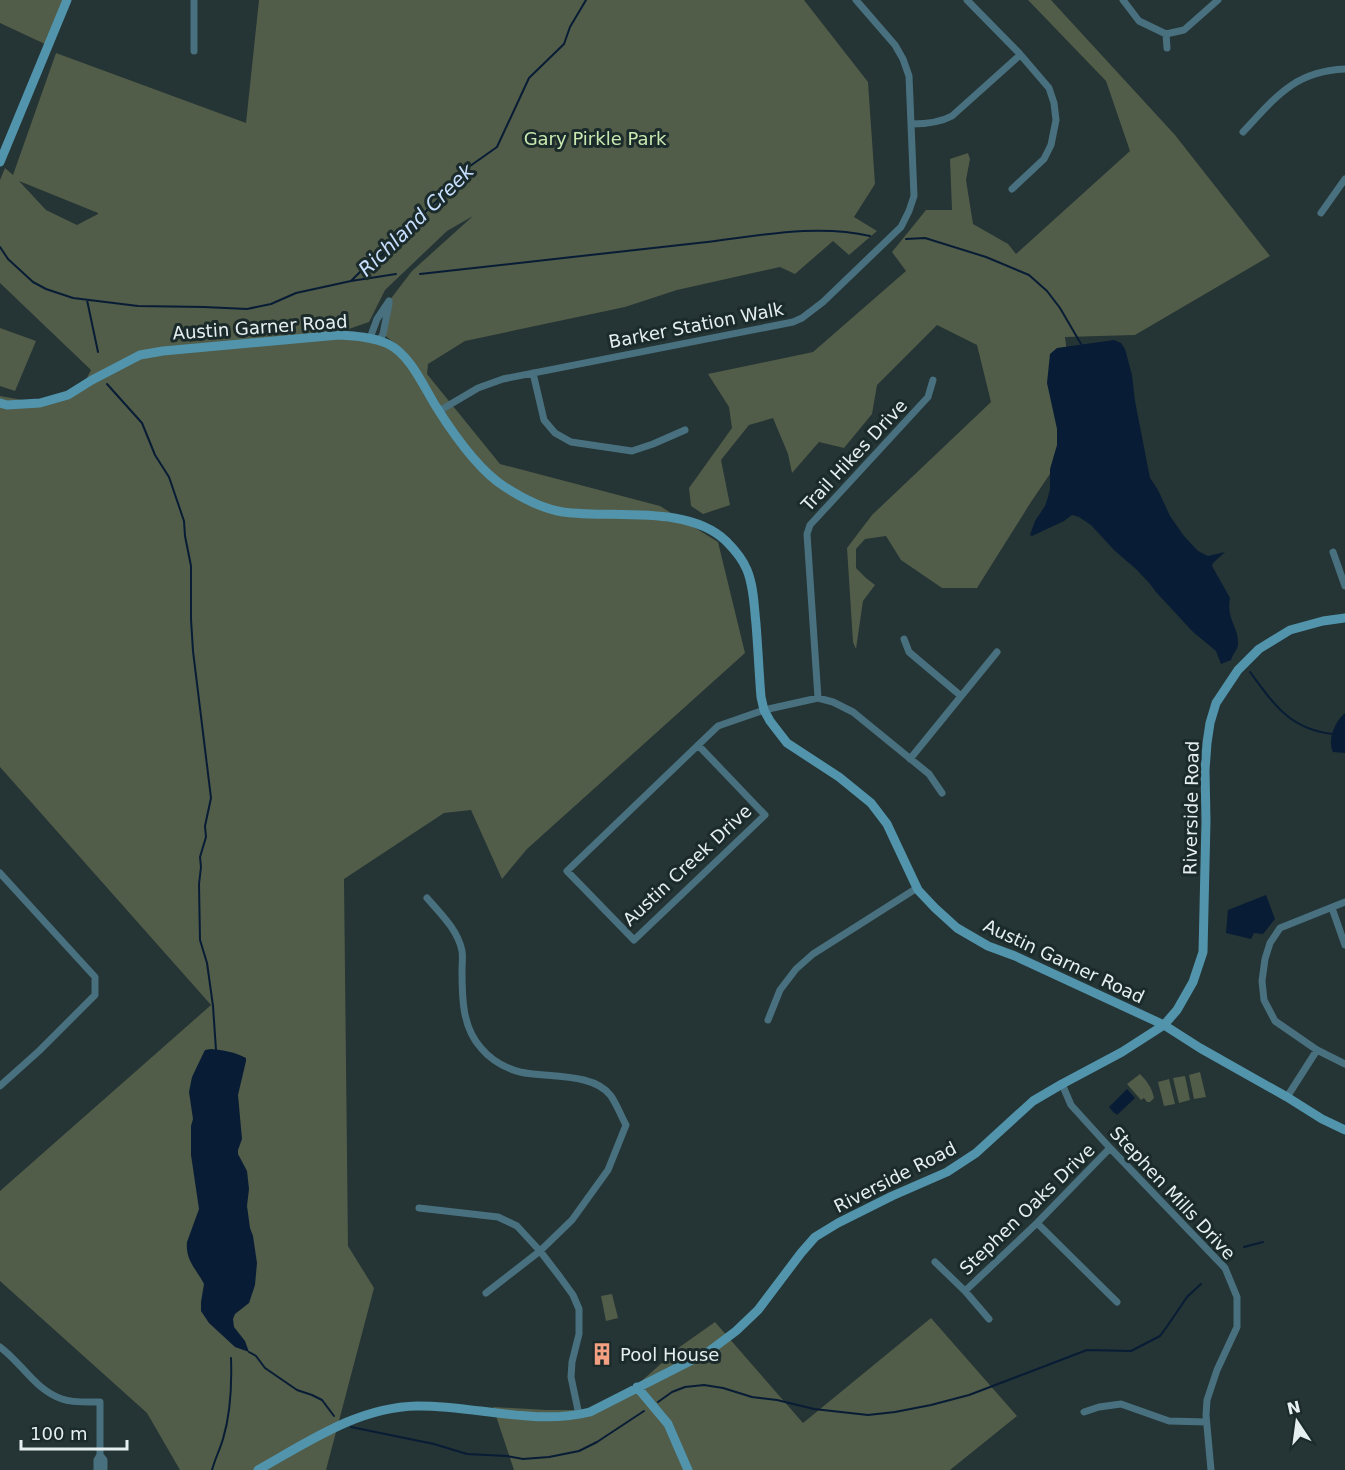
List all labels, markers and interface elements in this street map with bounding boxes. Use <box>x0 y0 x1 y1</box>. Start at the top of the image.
park label: Gary Pirkle Park <box>524 128 667 149</box>
water label: Richland Creek <box>353 158 480 281</box>
street label: Barker Station Walk <box>607 298 786 352</box>
street label: Austin Garner Road <box>172 310 348 344</box>
street label: Trail Hikes Drive <box>796 395 911 516</box>
street label: Riverside Road <box>1179 741 1203 875</box>
street label: Austin Creek Drive <box>618 800 756 930</box>
street label: Austin Garner Road <box>980 914 1148 1008</box>
street label: Stephen Mills Drive <box>1106 1122 1240 1264</box>
street label: Riverside Road <box>830 1137 960 1217</box>
street label: Stephen Oaks Drive <box>955 1139 1099 1279</box>
building icon: Pool House <box>589 1341 615 1367</box>
place label: Pool House <box>620 1344 719 1365</box>
north arrow <box>1267 1392 1327 1452</box>
text: N <box>1285 1397 1302 1419</box>
scale bar <box>21 1413 128 1451</box>
text: 100 m <box>30 1423 88 1444</box>

